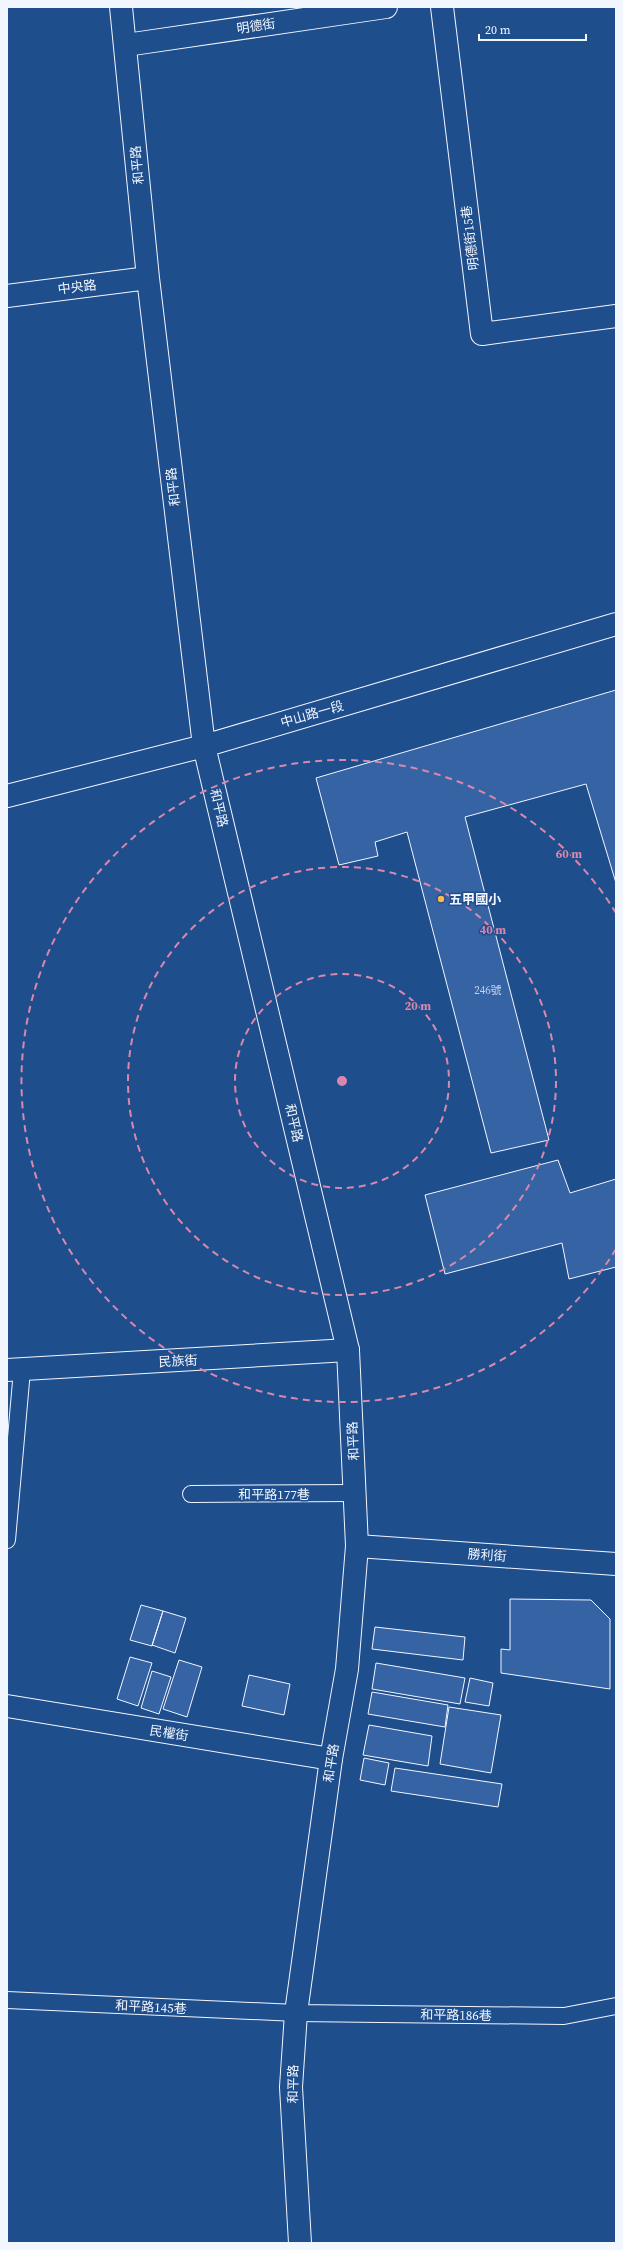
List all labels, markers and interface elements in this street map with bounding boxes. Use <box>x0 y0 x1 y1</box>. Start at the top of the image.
street label: 明德街 <box>235 15 277 37</box>
scale bar <box>479 16 586 42</box>
text: 20 m <box>485 22 511 38</box>
street label: 和平路 <box>127 145 147 185</box>
street label: 明德街15巷 <box>458 205 482 271</box>
street label: 中央路 <box>57 276 97 298</box>
street label: 和平路 <box>162 467 184 507</box>
street label: 中山路一段 <box>278 697 346 731</box>
street label: 和平路 <box>206 787 232 829</box>
text: 60 m <box>556 846 582 862</box>
place label: 五甲國小 <box>449 891 502 908</box>
marker: 五甲國小 <box>436 894 446 904</box>
text: 40 m <box>480 922 506 938</box>
house number: 246號 <box>474 983 502 998</box>
text: 20 m <box>405 998 431 1014</box>
centre of rings <box>335 1074 349 1088</box>
street label: 和平路 <box>281 1102 307 1144</box>
street label: 民族街 <box>158 1351 198 1371</box>
street label: 和平路 <box>343 1421 363 1461</box>
street label: 和平路177巷 <box>238 1486 310 1503</box>
street label: 勝利街 <box>467 1545 507 1565</box>
street label: 民權街 <box>148 1722 190 1744</box>
street label: 和平路 <box>320 1742 342 1784</box>
street label: 和平路145巷 <box>115 1997 187 2017</box>
street label: 和平路186巷 <box>420 2006 492 2024</box>
street label: 和平路 <box>284 2064 302 2104</box>

